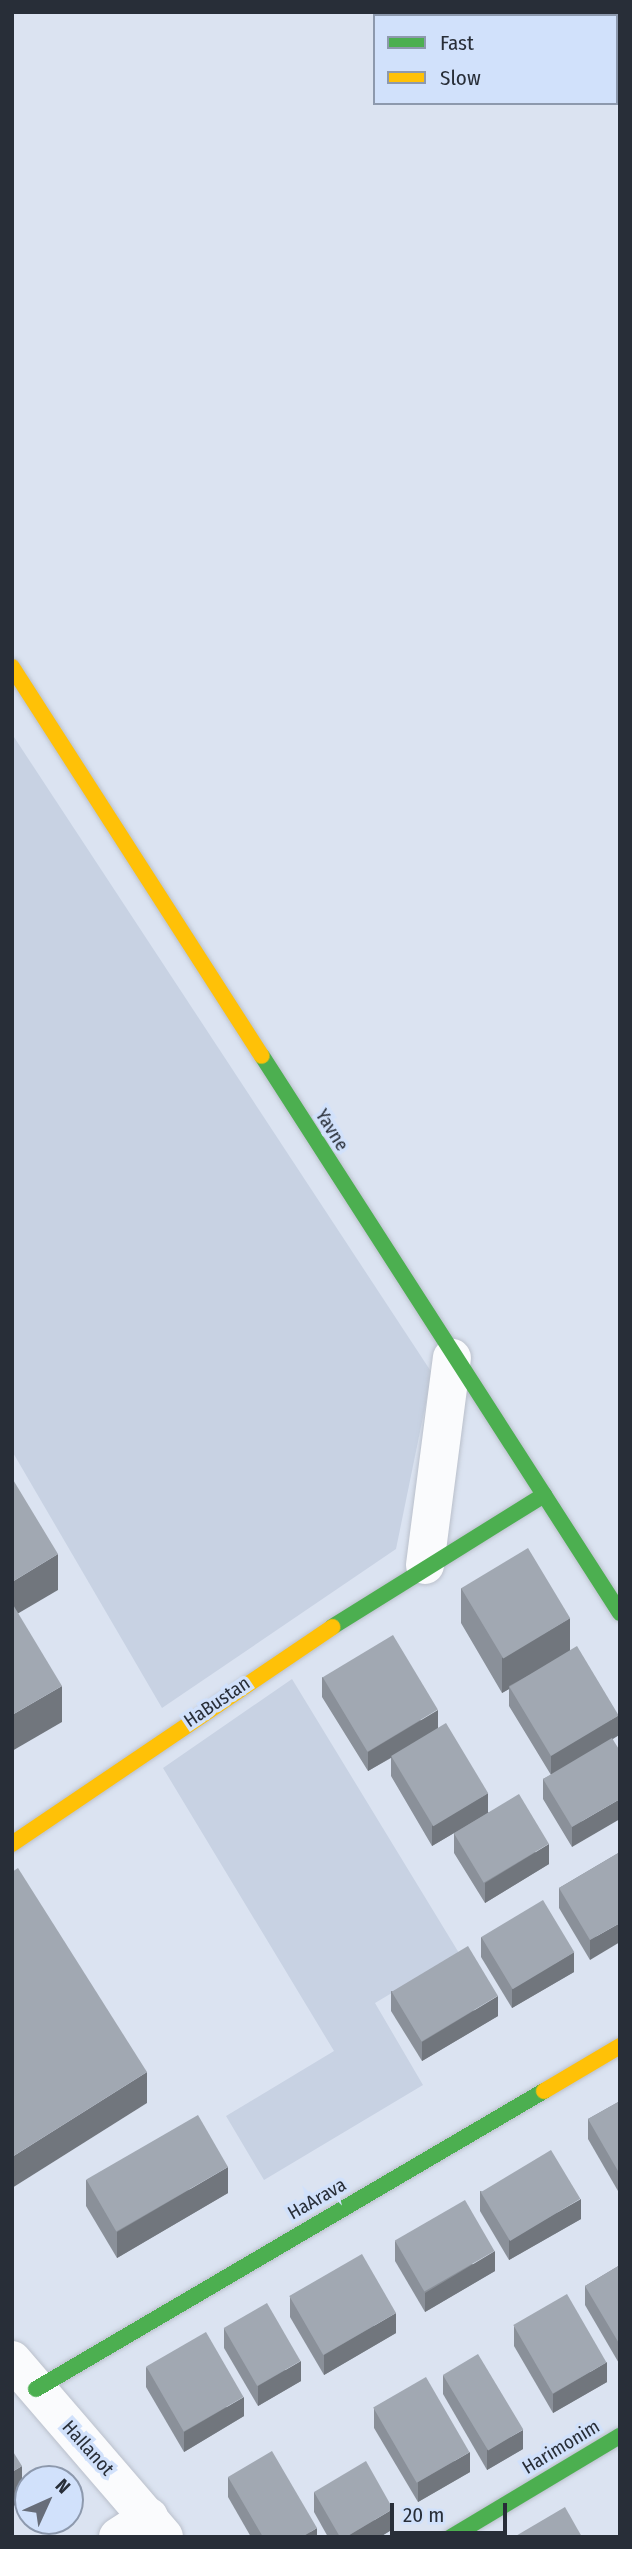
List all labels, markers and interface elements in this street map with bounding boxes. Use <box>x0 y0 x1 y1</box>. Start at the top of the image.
legend <box>373 14 618 105</box>
text: Fast <box>440 30 474 56</box>
text: Slow <box>440 65 481 91</box>
street label: Yavne <box>310 1105 354 1155</box>
street label: HaBustan <box>180 1672 254 1732</box>
street label: HaArava <box>284 2173 350 2225</box>
street label: Harimonim <box>518 2415 604 2479</box>
street label: HaIlanot <box>57 2416 119 2480</box>
north arrow <box>14 2465 84 2535</box>
text: N <box>51 2474 75 2498</box>
scale bar <box>394 2490 511 2534</box>
text: 20 m <box>403 2502 444 2528</box>

